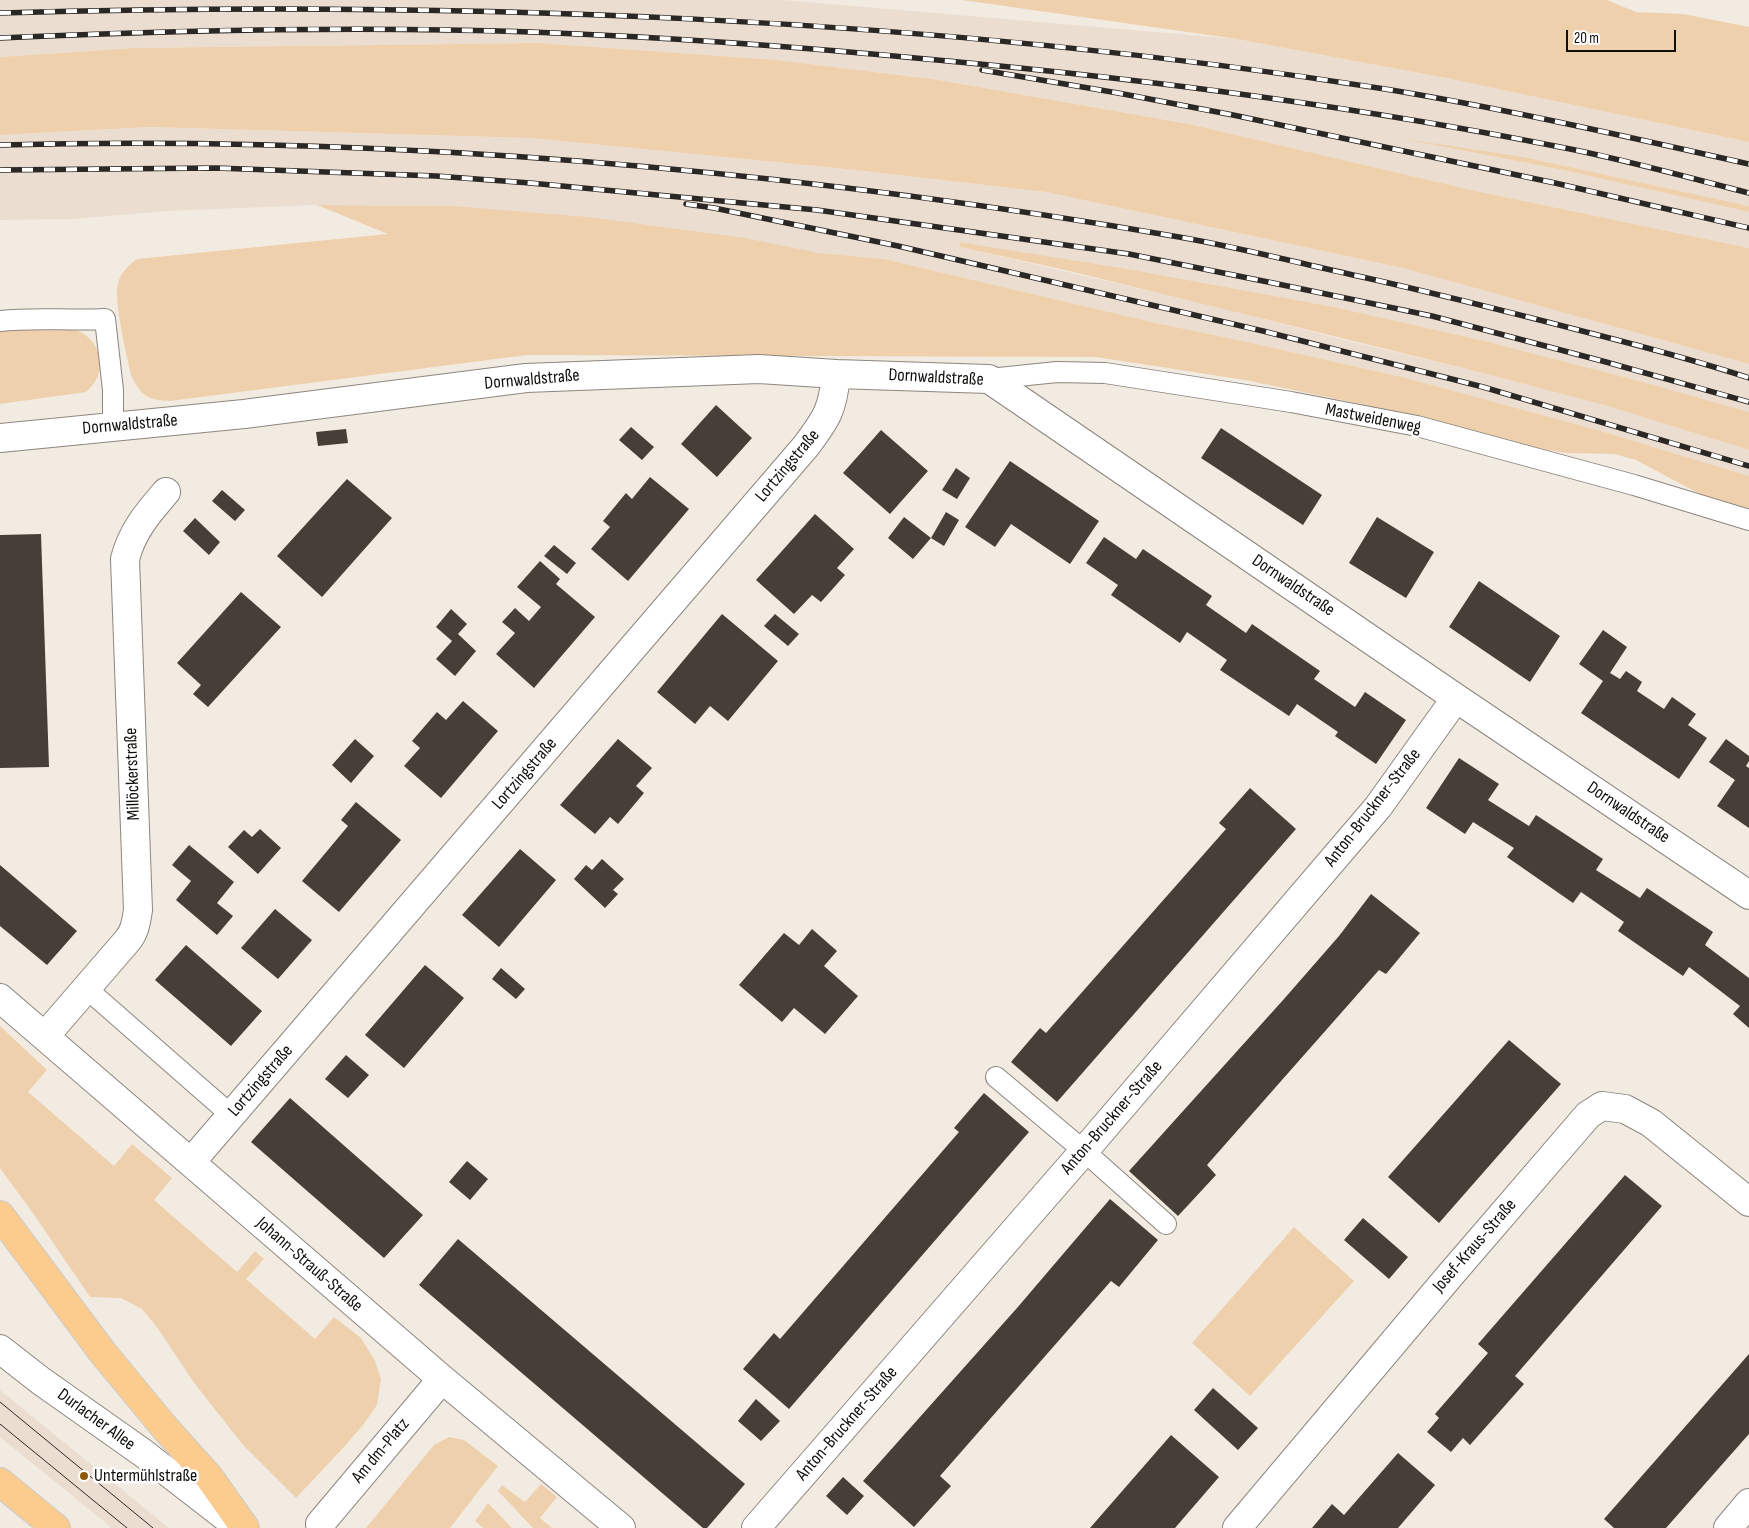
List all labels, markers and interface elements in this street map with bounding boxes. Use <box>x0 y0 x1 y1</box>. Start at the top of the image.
scale bar <box>1569 20 1679 52</box>
text: 20 m <box>1574 29 1599 48</box>
street label: Dornwaldstraße <box>484 365 580 395</box>
street label: Dornwaldstraße <box>888 365 984 391</box>
street label: Mastweidenweg <box>1323 399 1423 439</box>
street label: Dornwaldstraße <box>82 410 178 440</box>
street label: Lortzingstraße <box>751 425 825 507</box>
street label: Dornwaldstraße <box>1247 550 1339 622</box>
street label: Millöckerstraße <box>121 727 145 821</box>
street label: Lortzingstraße <box>488 734 562 814</box>
street label: Anton-Bruckner-Straße <box>1320 745 1426 871</box>
street label: Dornwaldstraße <box>1582 777 1674 849</box>
street label: Lortzingstraße <box>224 1041 298 1121</box>
street label: Anton-Bruckner-Straße <box>1057 1057 1167 1179</box>
street label: Josef-Kraus-Straße <box>1429 1195 1521 1297</box>
street label: Johann-Strauß-Straße <box>251 1213 367 1317</box>
street label: Anton-Bruckner-Straße <box>792 1363 902 1485</box>
street label: Durlacher Allee <box>53 1384 139 1456</box>
street label: Am dm-Platz <box>348 1414 414 1488</box>
place label: Untermühlstraße <box>94 1465 197 1487</box>
marker: Untermühlstraße <box>78 1470 90 1482</box>

